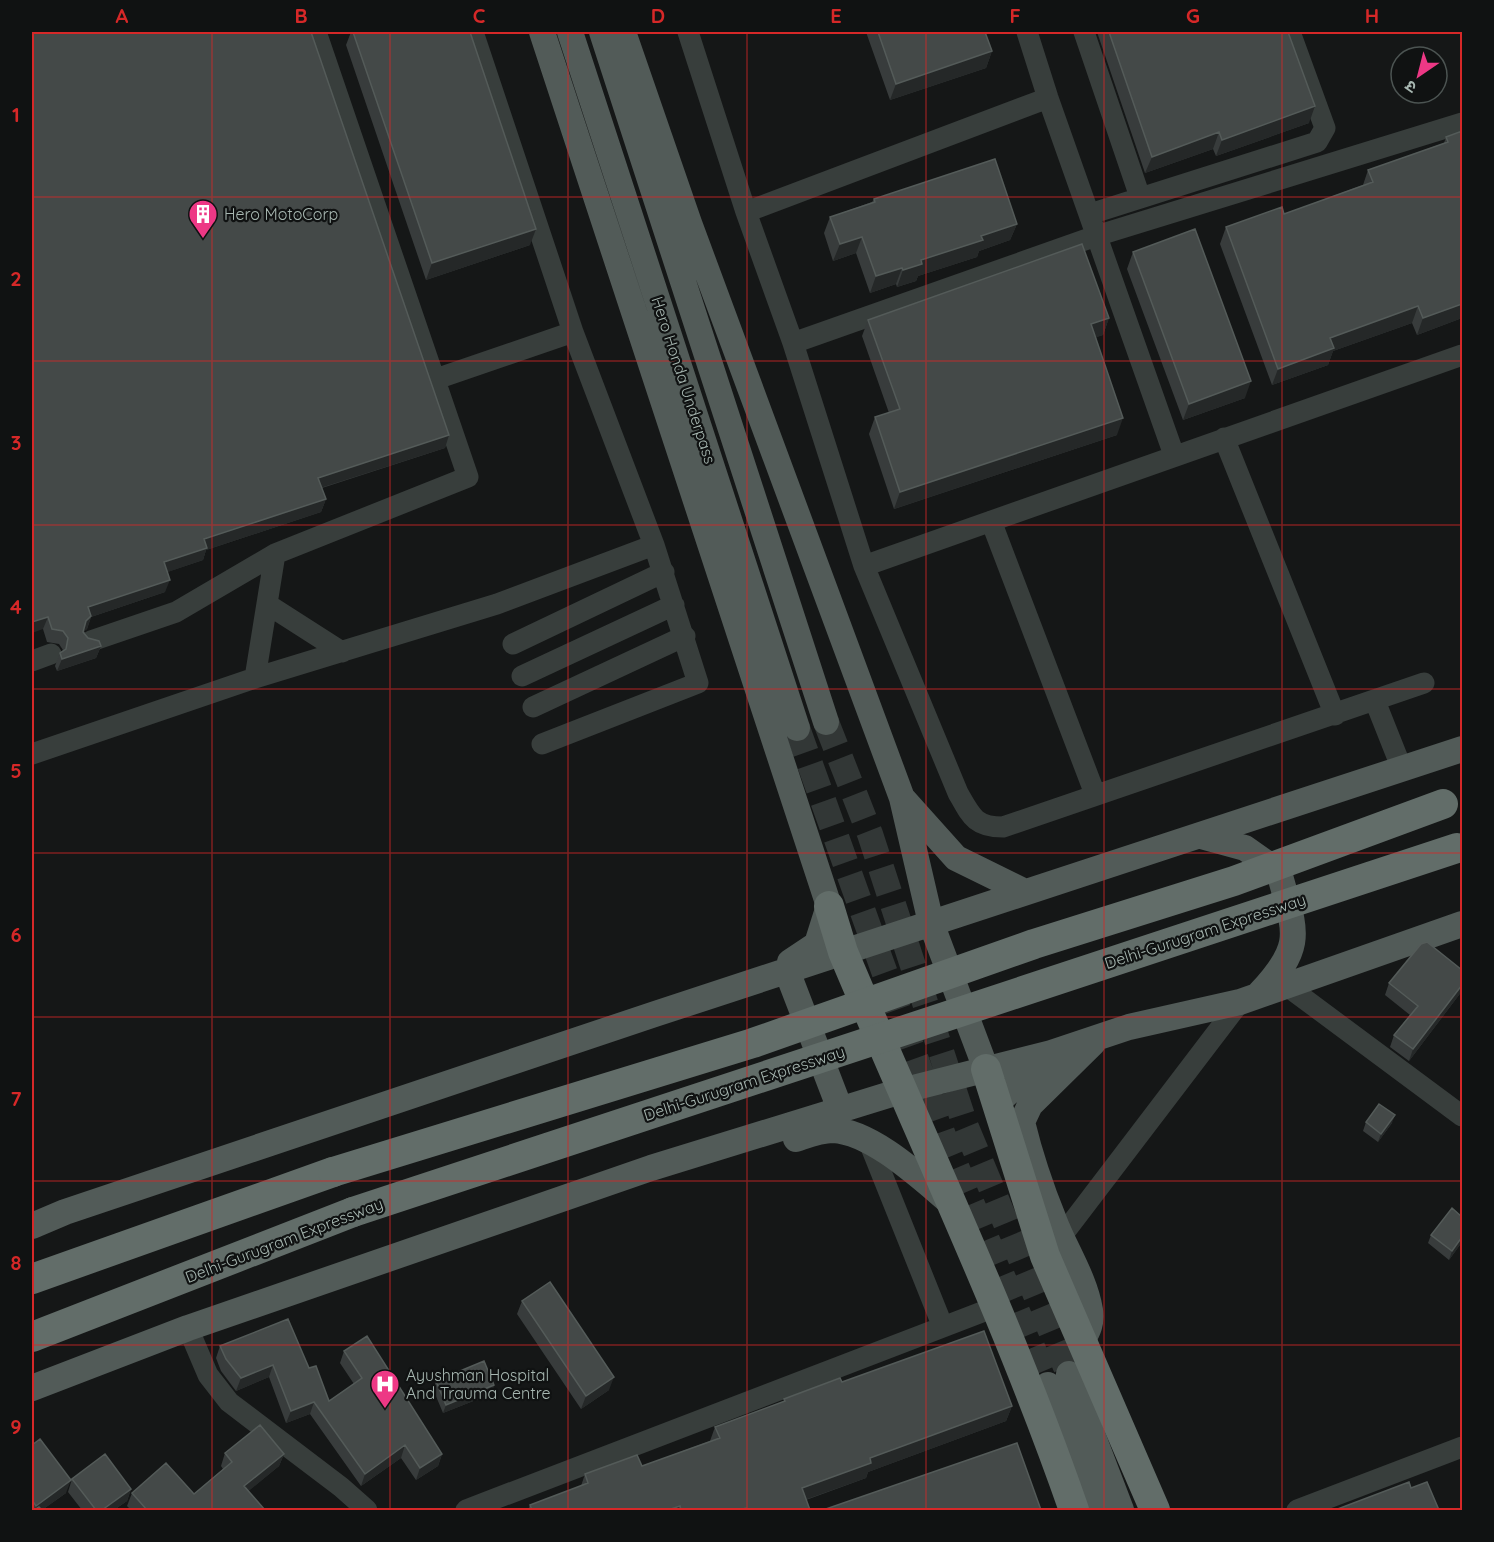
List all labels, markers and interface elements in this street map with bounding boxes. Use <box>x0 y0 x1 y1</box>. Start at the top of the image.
text: A <box>116 3 129 28</box>
text: B <box>294 3 308 28</box>
text: C <box>473 3 486 28</box>
text: D <box>651 3 665 28</box>
text: E <box>830 3 842 28</box>
text: F <box>1009 3 1021 28</box>
text: G <box>1186 3 1200 28</box>
text: H <box>1365 3 1379 28</box>
north arrow <box>1389 45 1449 105</box>
text: उ <box>1400 76 1420 98</box>
text: 1 <box>12 102 20 127</box>
building icon: Hero MotoCorp <box>187 198 219 240</box>
place label: Hero MotoCorp <box>224 204 338 224</box>
text: 2 <box>10 266 22 291</box>
street label: Hero Honda Underpass <box>648 294 720 466</box>
text: 3 <box>11 430 21 455</box>
text: 4 <box>10 594 22 619</box>
text: 5 <box>10 758 22 783</box>
street label: Delhi-Gurugram Expressway <box>1102 889 1308 973</box>
text: 6 <box>10 922 22 947</box>
street label: Delhi-Gurugram Expressway <box>641 1041 847 1125</box>
text: 7 <box>11 1086 22 1111</box>
street label: Delhi-Gurugram Expressway <box>182 1193 386 1287</box>
text: 8 <box>11 1250 22 1275</box>
place label: Ayushman Hospital And Trauma Centre <box>406 1365 551 1403</box>
hospital icon: Ayushman Hospital And Trauma Centre <box>369 1368 401 1410</box>
text: 9 <box>10 1414 22 1439</box>

